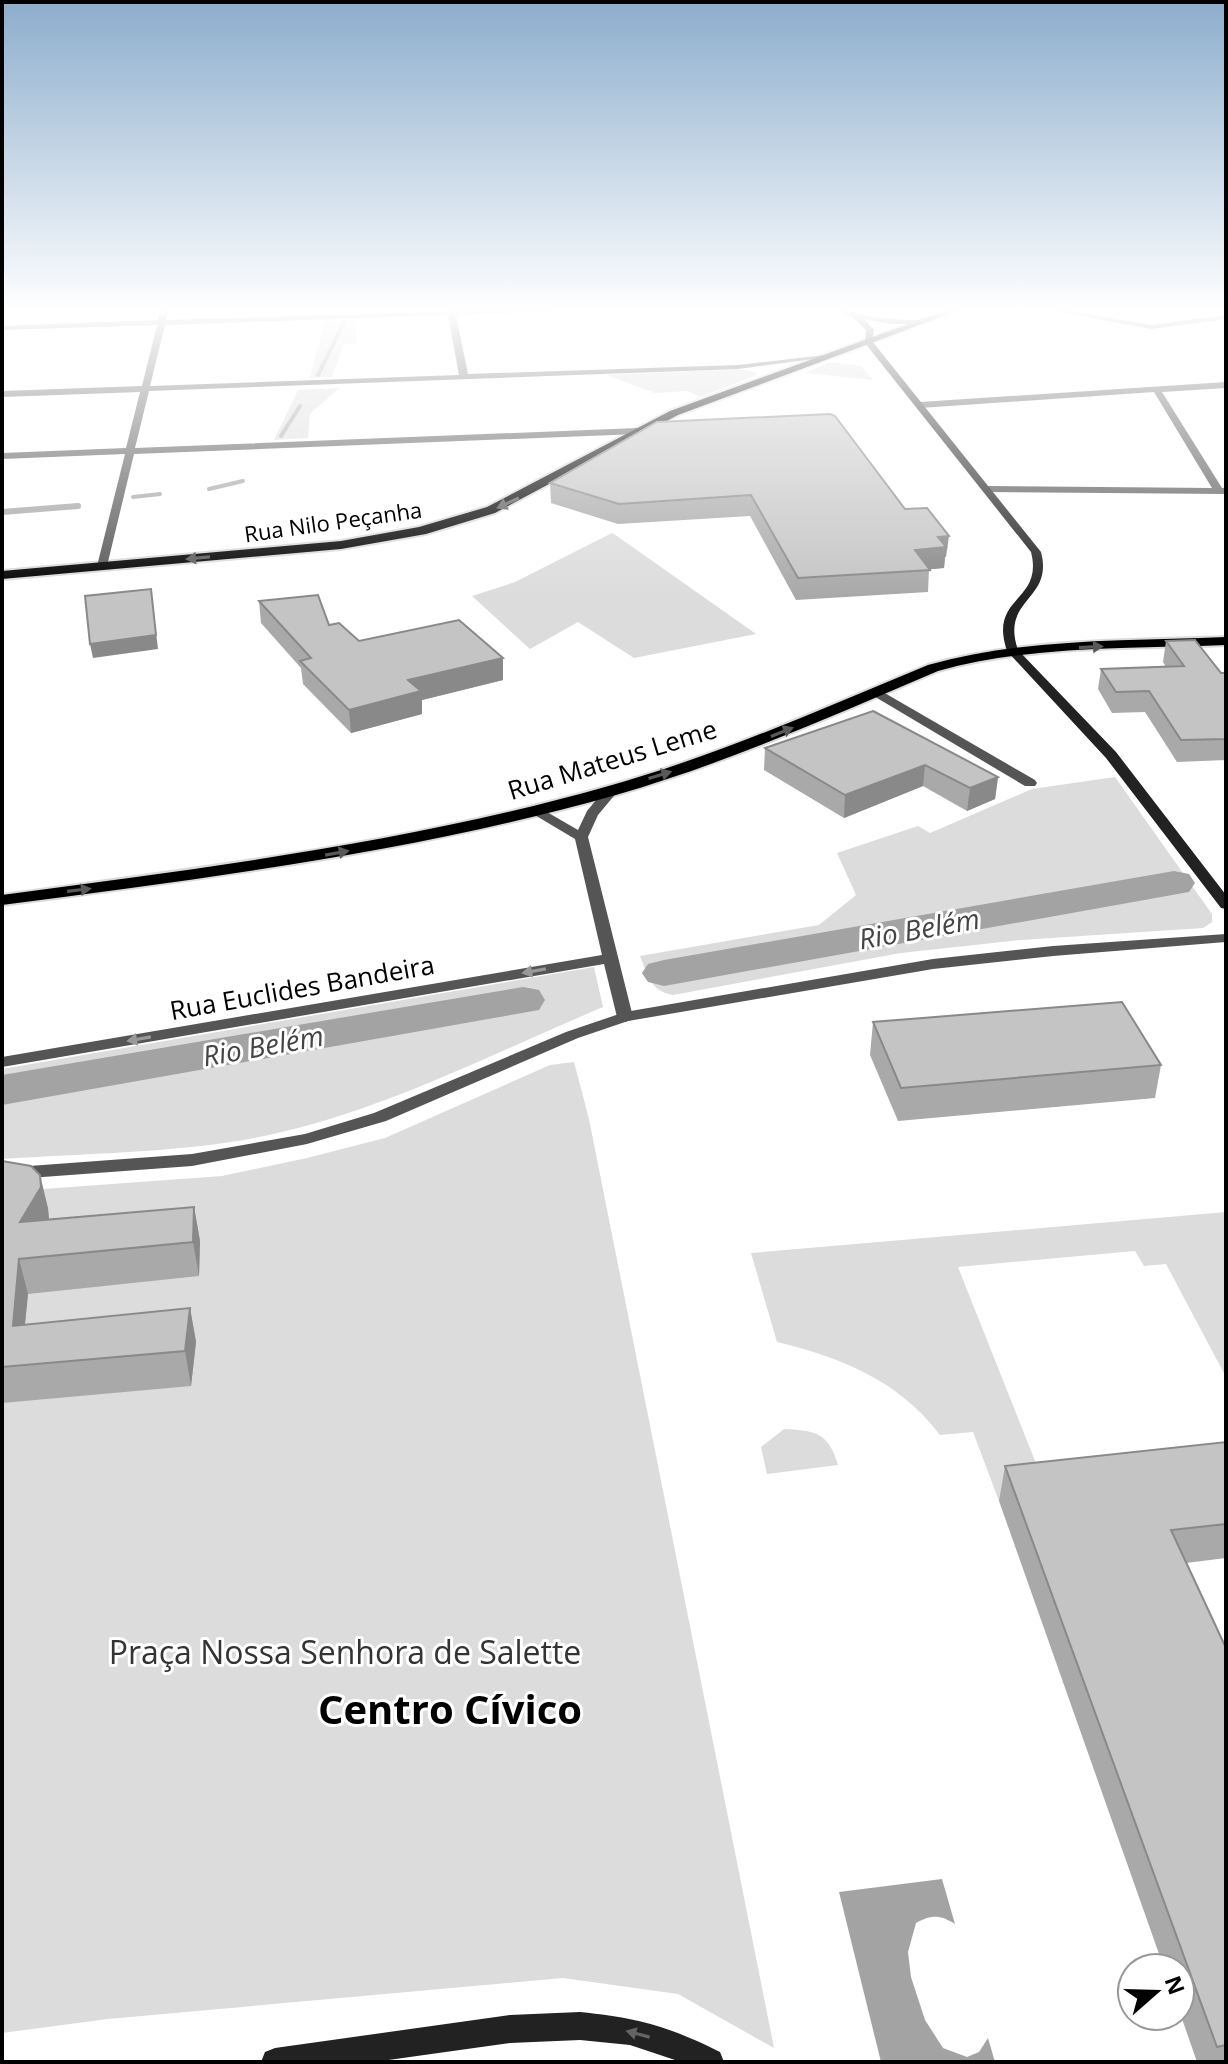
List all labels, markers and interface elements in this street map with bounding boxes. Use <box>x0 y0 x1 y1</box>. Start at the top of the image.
street label: Rua Nilo Peçanha <box>242 494 424 548</box>
one-way arrow <box>496 496 519 510</box>
one-way arrow <box>185 551 210 564</box>
one-way arrow <box>1079 641 1104 654</box>
street label: Rua Mateus Leme <box>503 710 721 808</box>
one-way arrow <box>770 725 794 738</box>
one-way arrow <box>649 768 673 781</box>
one-way arrow <box>325 847 350 859</box>
one-way arrow <box>67 883 92 896</box>
water label: Rio Belém <box>855 899 983 957</box>
street label: Rua Euclides Bandeira <box>167 946 437 1028</box>
one-way arrow <box>521 966 546 978</box>
water label: Rio Belém <box>199 1016 327 1074</box>
one-way arrow <box>126 1033 151 1045</box>
park label: Praça Nossa Senhora de Salette <box>109 1630 581 1673</box>
district label: Centro Cívico <box>318 1681 582 1736</box>
north arrow <box>1116 1952 1196 2032</box>
text: N <box>1159 1971 1193 1998</box>
one-way arrow <box>626 2027 651 2039</box>

